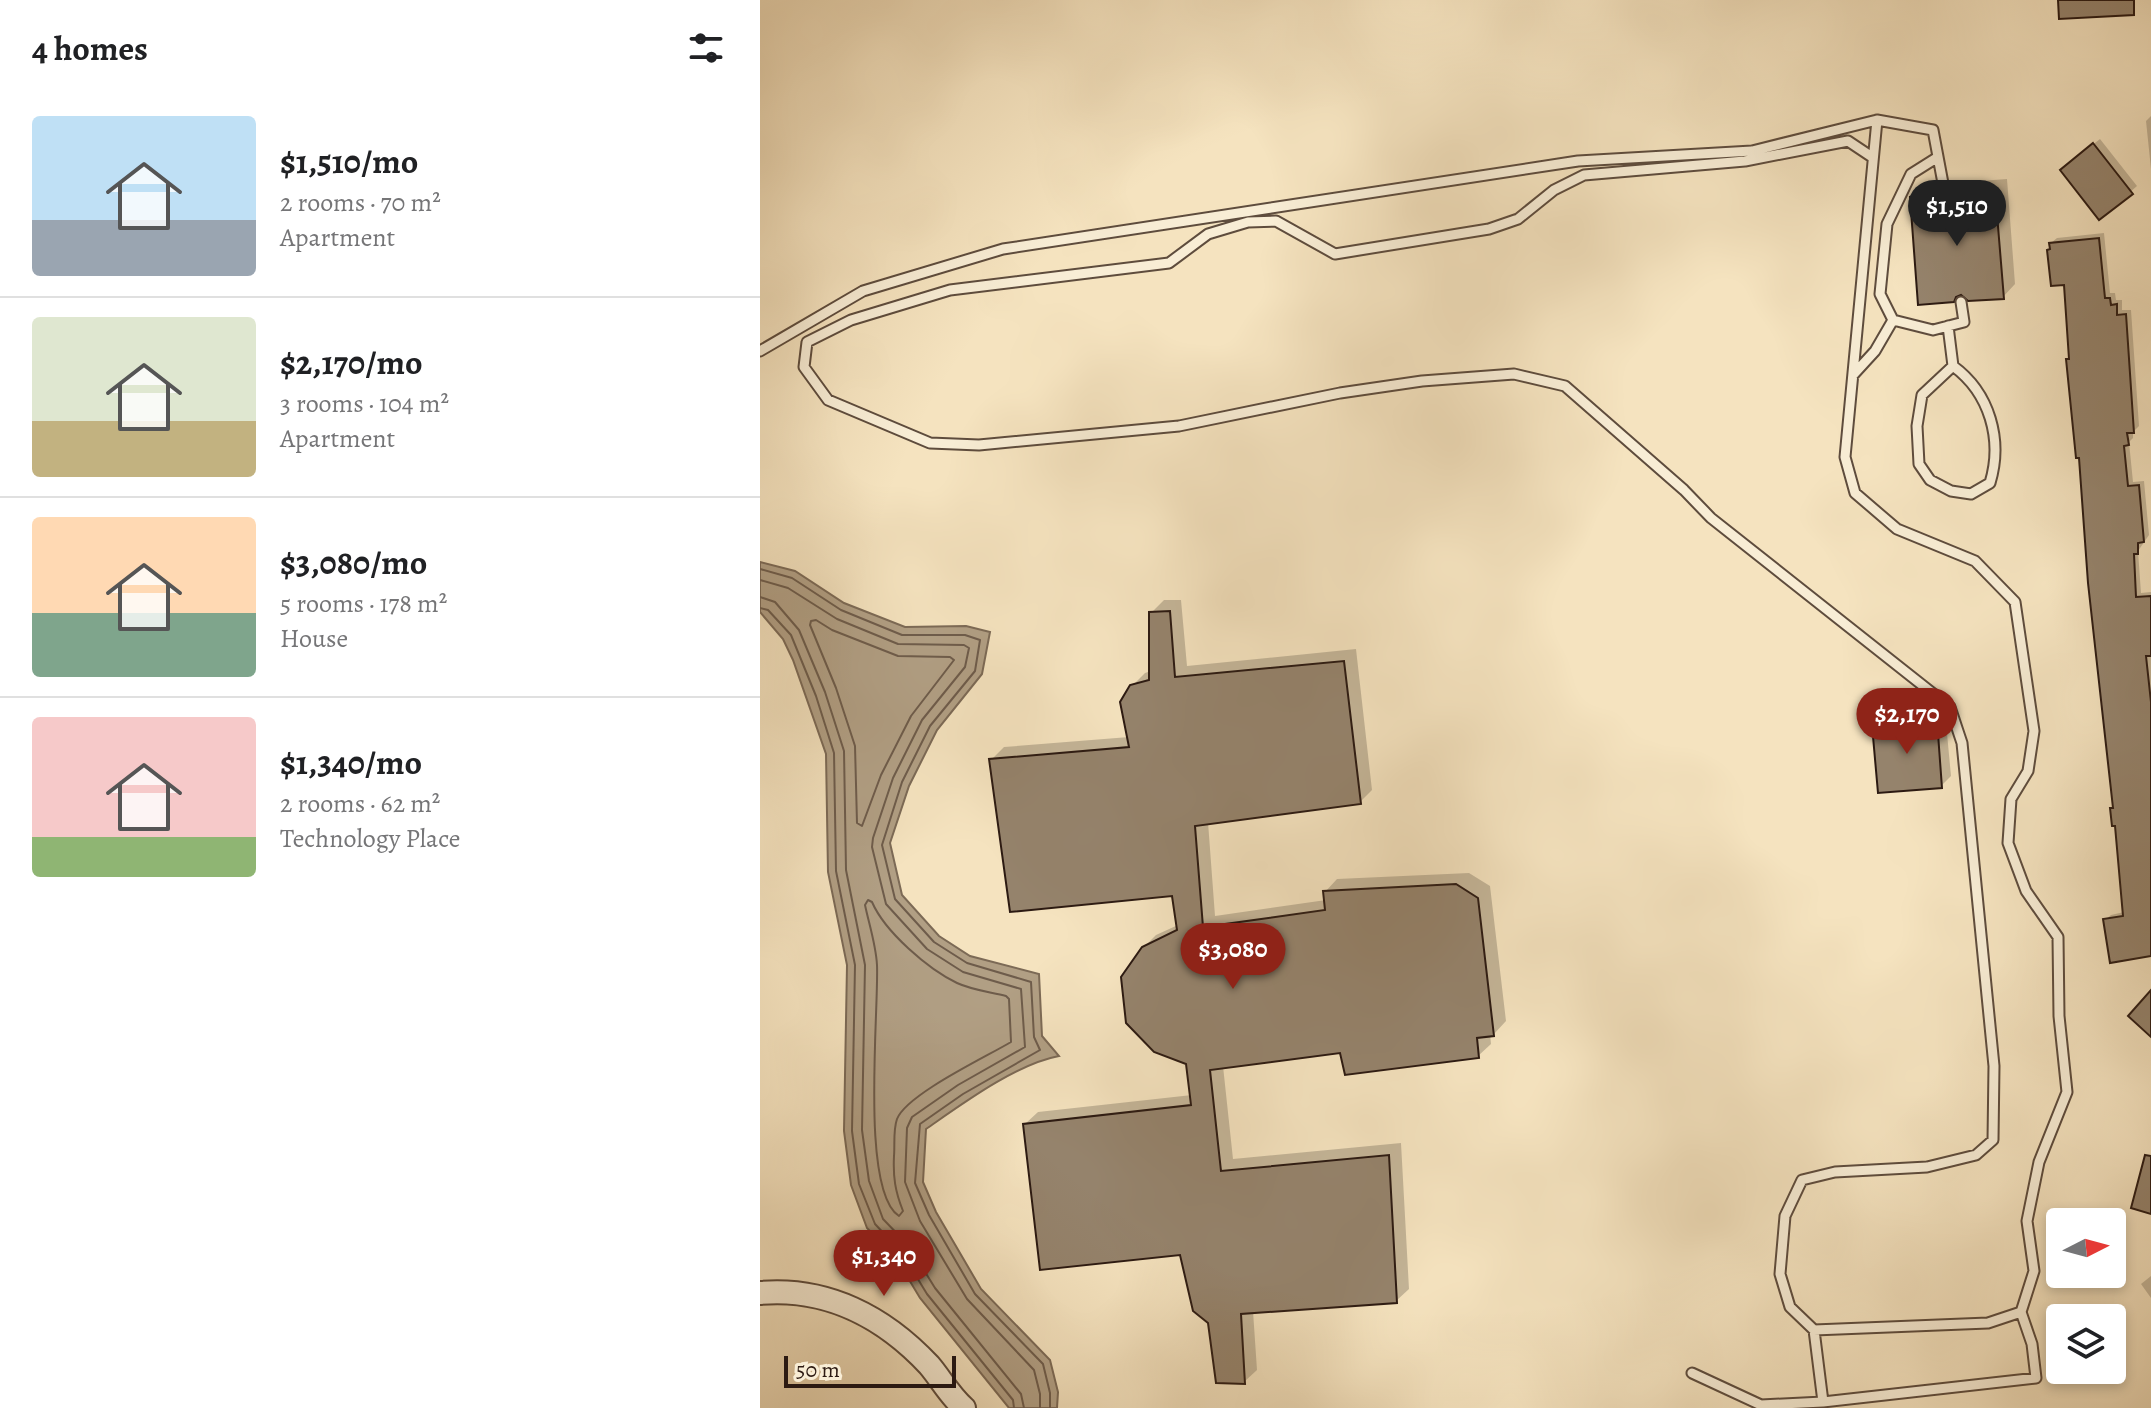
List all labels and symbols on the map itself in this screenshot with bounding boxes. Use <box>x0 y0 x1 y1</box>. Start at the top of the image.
pin: $1,510 <box>1892 180 2022 248</box>
pin: $2,170 <box>1842 688 1972 756</box>
pin: $3,080 <box>1168 923 1298 991</box>
north arrow <box>2046 1208 2126 1288</box>
pin: $1,340 <box>819 1230 949 1298</box>
scale bar <box>784 1352 956 1388</box>

